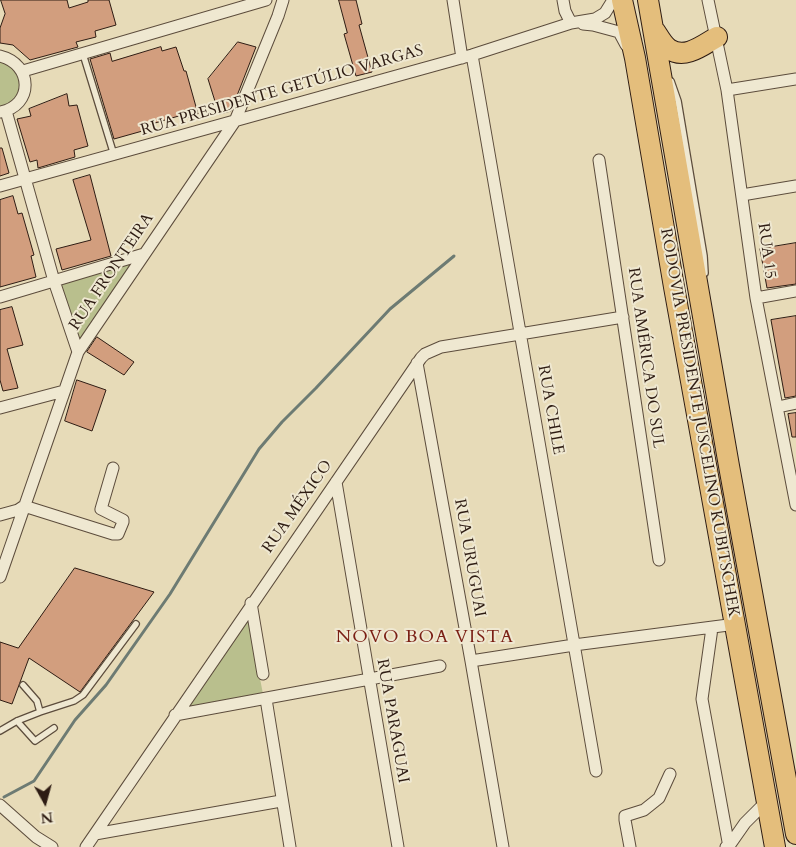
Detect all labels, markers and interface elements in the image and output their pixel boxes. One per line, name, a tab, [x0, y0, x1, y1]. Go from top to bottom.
street label: RUA PRESIDENTE GETÚLIO VARGAS	[139, 41, 425, 141]
street label: RUA FRONTEIRA	[66, 210, 158, 334]
street label: RUA 15	[753, 222, 779, 280]
street label: RODOVIA PRESIDENTE JUSCELINO KUBITSCHEK	[655, 227, 743, 619]
street label: RUA AMÉRICA DO SUL	[623, 266, 667, 450]
street label: RUA CHILE	[533, 364, 567, 456]
street label: RUA MÉXICO	[259, 457, 337, 557]
street label: RUA URUGUAI	[449, 497, 489, 619]
district label: NOVO BOA VISTA	[334, 627, 516, 649]
street label: RUA PARAGUAI	[372, 657, 412, 785]
north arrow	[20, 777, 70, 827]
text: N	[40, 807, 54, 828]

